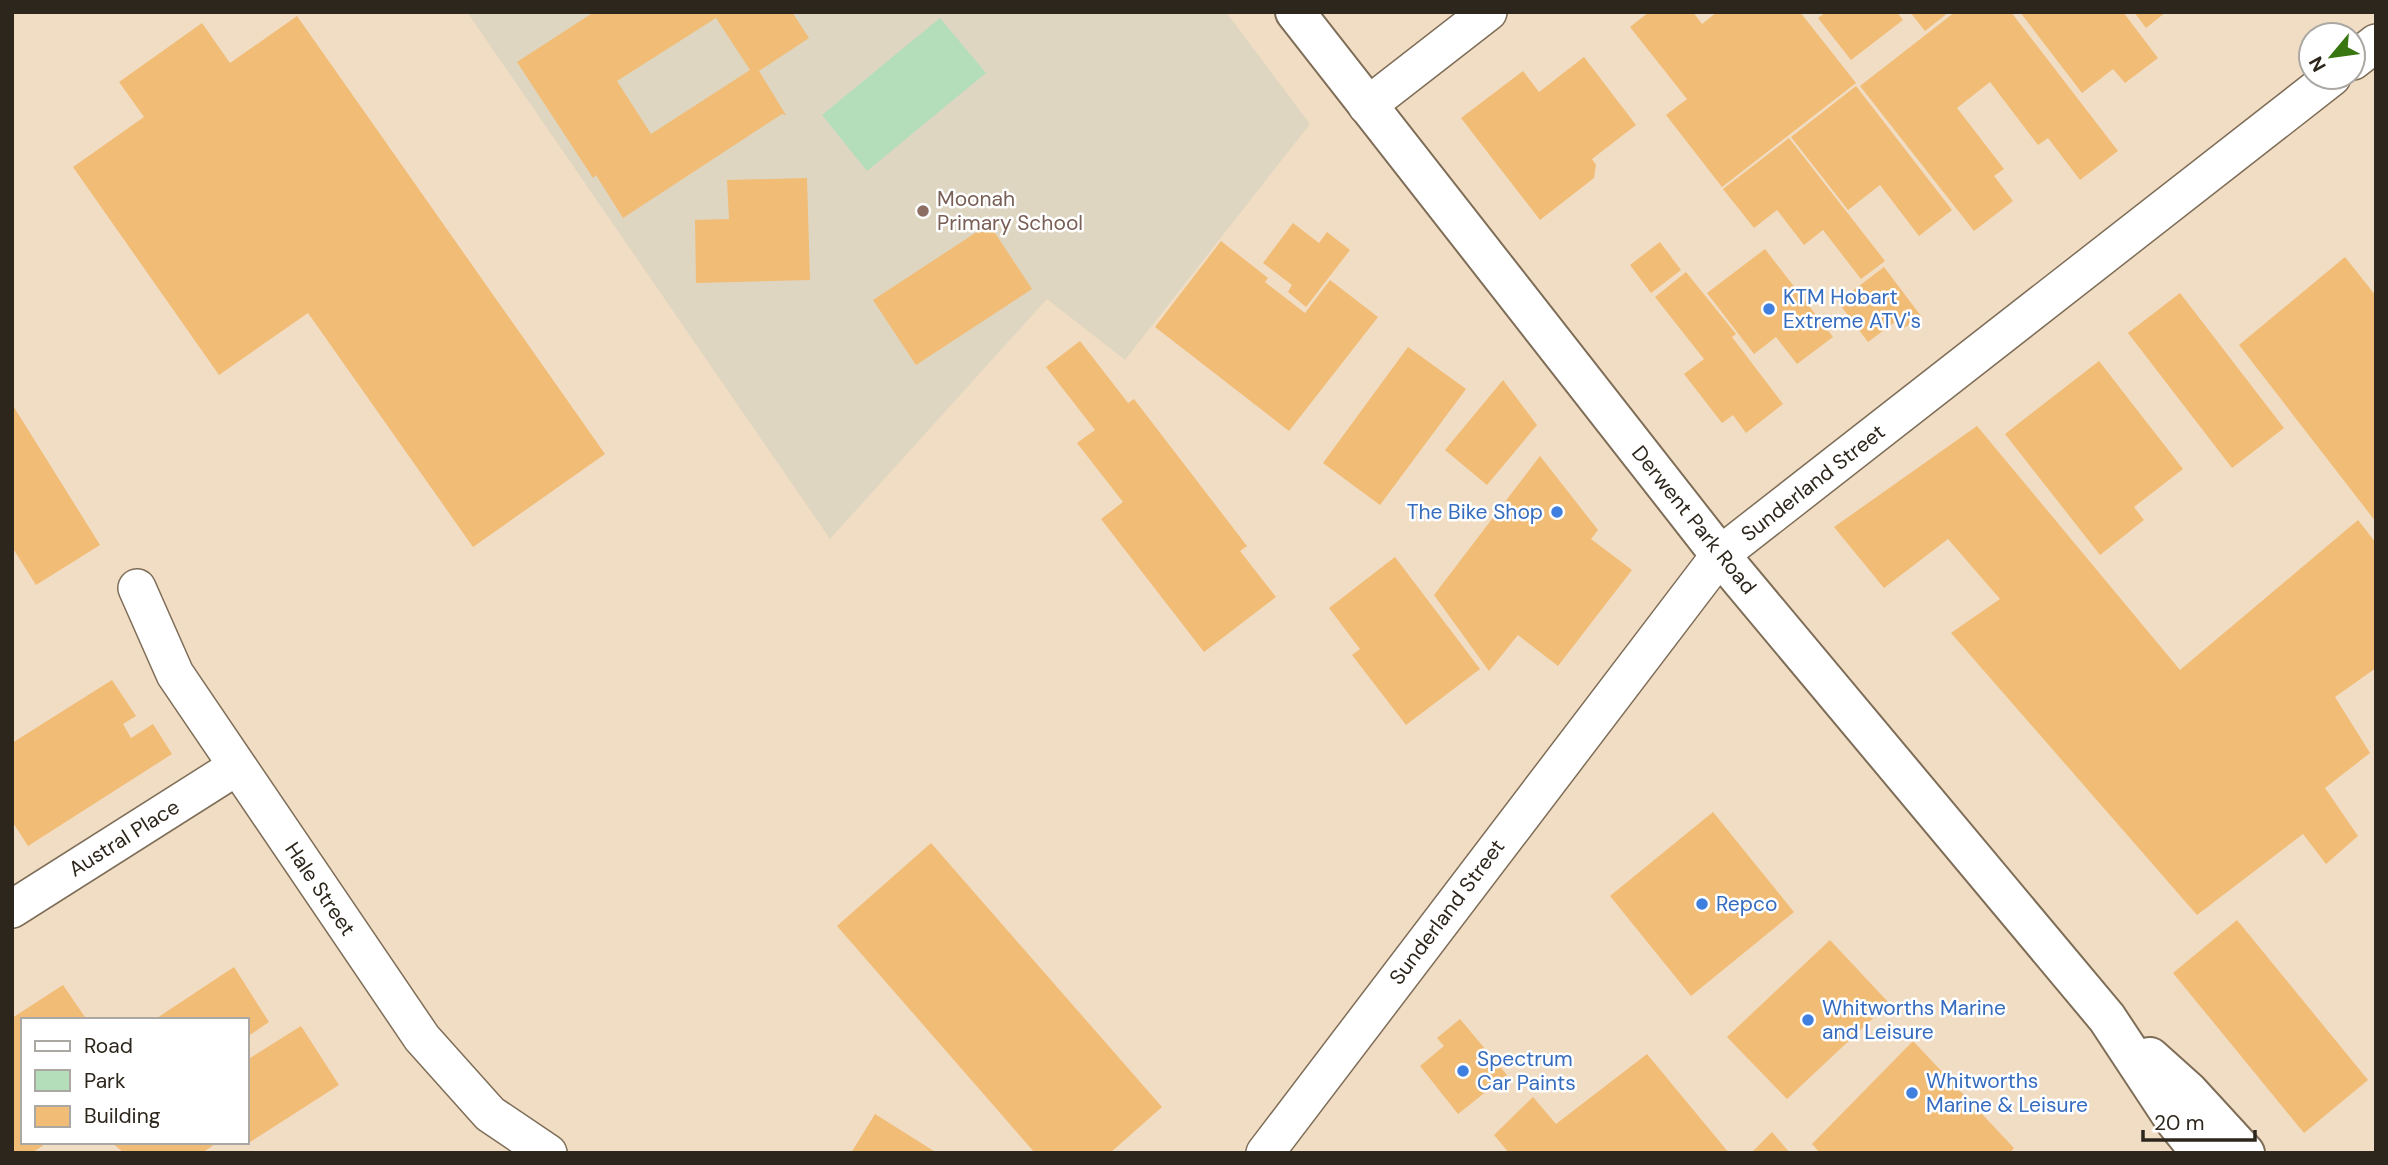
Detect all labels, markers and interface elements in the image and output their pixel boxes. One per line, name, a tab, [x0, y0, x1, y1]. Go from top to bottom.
north arrow	[2297, 21, 2367, 91]
text: N	[2303, 52, 2332, 76]
place label: Moonah Primary School	[937, 185, 1083, 237]
marker: Moonah Primary School	[915, 203, 931, 219]
place label: KTM Hobart Extreme ATV's	[1783, 283, 1921, 335]
marker: KTM Hobart Extreme ATV's	[1761, 301, 1777, 317]
street label: Sunderland Street	[1735, 418, 1891, 548]
street label: Derwent Park Road	[1625, 440, 1763, 600]
place label: The Bike Shop	[1407, 498, 1543, 526]
marker: The Bike Shop	[1549, 504, 1565, 520]
street label: Austral Place	[63, 793, 185, 883]
street label: Sunderland Street	[1383, 833, 1511, 991]
street label: Hale Street	[278, 837, 362, 941]
place label: Repco	[1716, 890, 1777, 918]
marker: Repco	[1694, 896, 1710, 912]
place label: Whitworths Marine and Leisure	[1822, 994, 2006, 1046]
marker: Whitworths Marine and Leisure	[1800, 1012, 1816, 1028]
legend	[21, 1018, 248, 1144]
text: Road	[84, 1032, 133, 1060]
place label: Spectrum Car Paints	[1477, 1045, 1576, 1097]
marker: Spectrum Car Paints	[1455, 1063, 1471, 1079]
text: Park	[84, 1067, 126, 1095]
place label: Whitworths Marine & Leisure	[1926, 1067, 2088, 1119]
marker: Whitworths Marine & Leisure	[1904, 1085, 1920, 1101]
scale bar	[2143, 1098, 2255, 1142]
text: Building	[84, 1102, 161, 1130]
text: 20 m	[2154, 1109, 2205, 1137]

